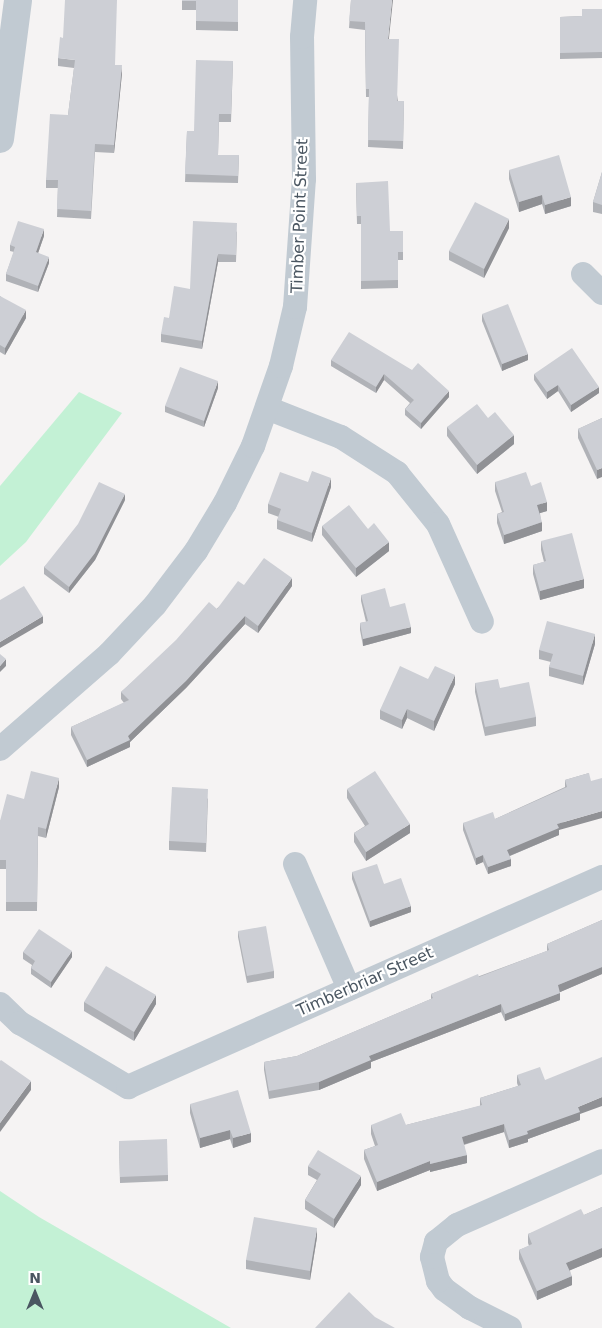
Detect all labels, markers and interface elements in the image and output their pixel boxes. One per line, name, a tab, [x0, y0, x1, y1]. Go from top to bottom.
street label: Timber Point Street	[288, 139, 312, 293]
street label: Timberbriar Street	[294, 943, 436, 1021]
north arrow	[10, 1268, 60, 1318]
text: N	[29, 1270, 41, 1286]

